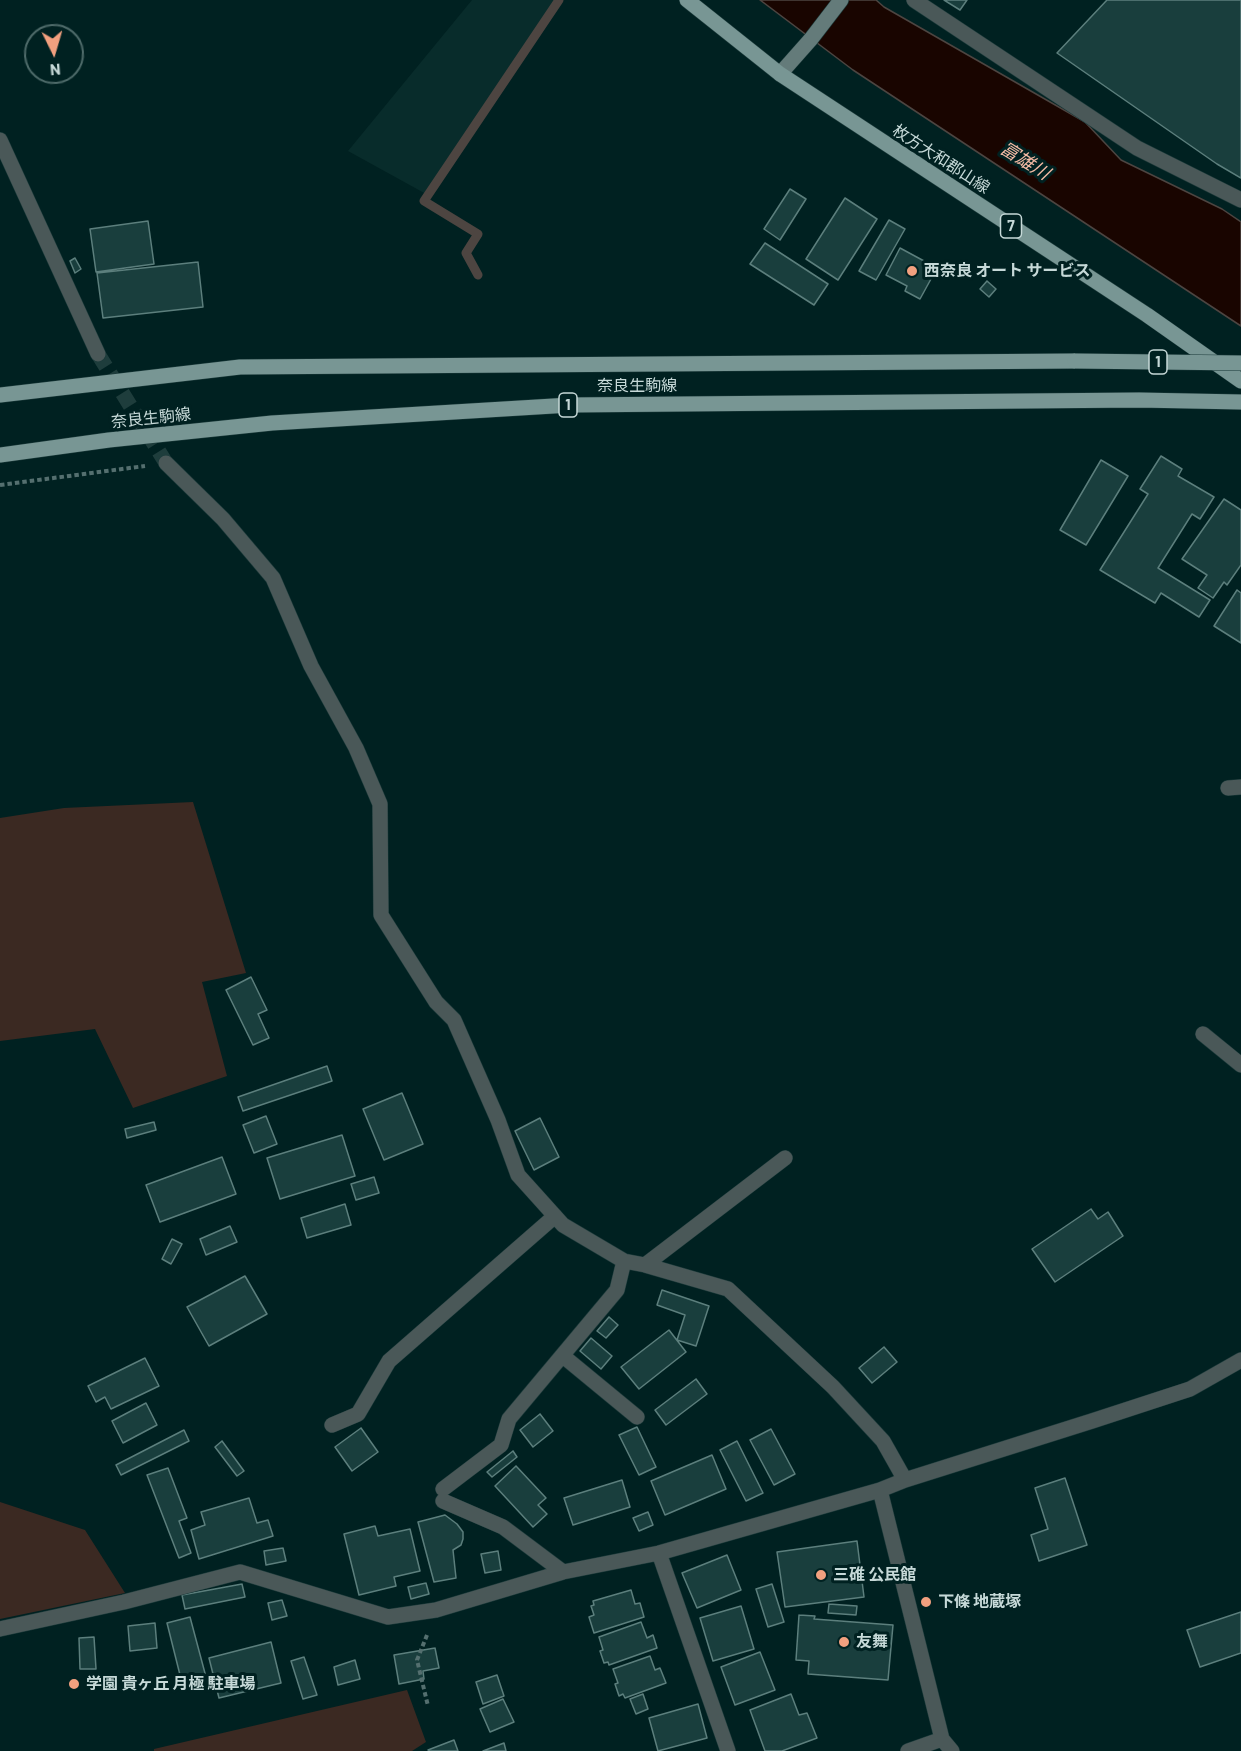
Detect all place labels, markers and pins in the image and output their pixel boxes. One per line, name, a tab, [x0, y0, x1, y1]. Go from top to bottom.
place label: 西奈良 オート サービス	[924, 261, 1090, 281]
marker: 西奈良 オート サービス	[905, 264, 919, 278]
place label: 三碓 公民館	[833, 1565, 916, 1585]
marker: 三碓 公民館	[814, 1568, 828, 1582]
place label: 下條 地蔵塚	[938, 1592, 1021, 1612]
marker: 下條 地蔵塚	[919, 1595, 933, 1609]
place label: 友舞	[856, 1632, 888, 1652]
marker: 友舞	[837, 1635, 851, 1649]
place label: 学園 貴ヶ丘 月極 駐車場	[86, 1674, 256, 1694]
marker: 学園 貴ヶ丘 月極 駐車場	[67, 1677, 81, 1691]

